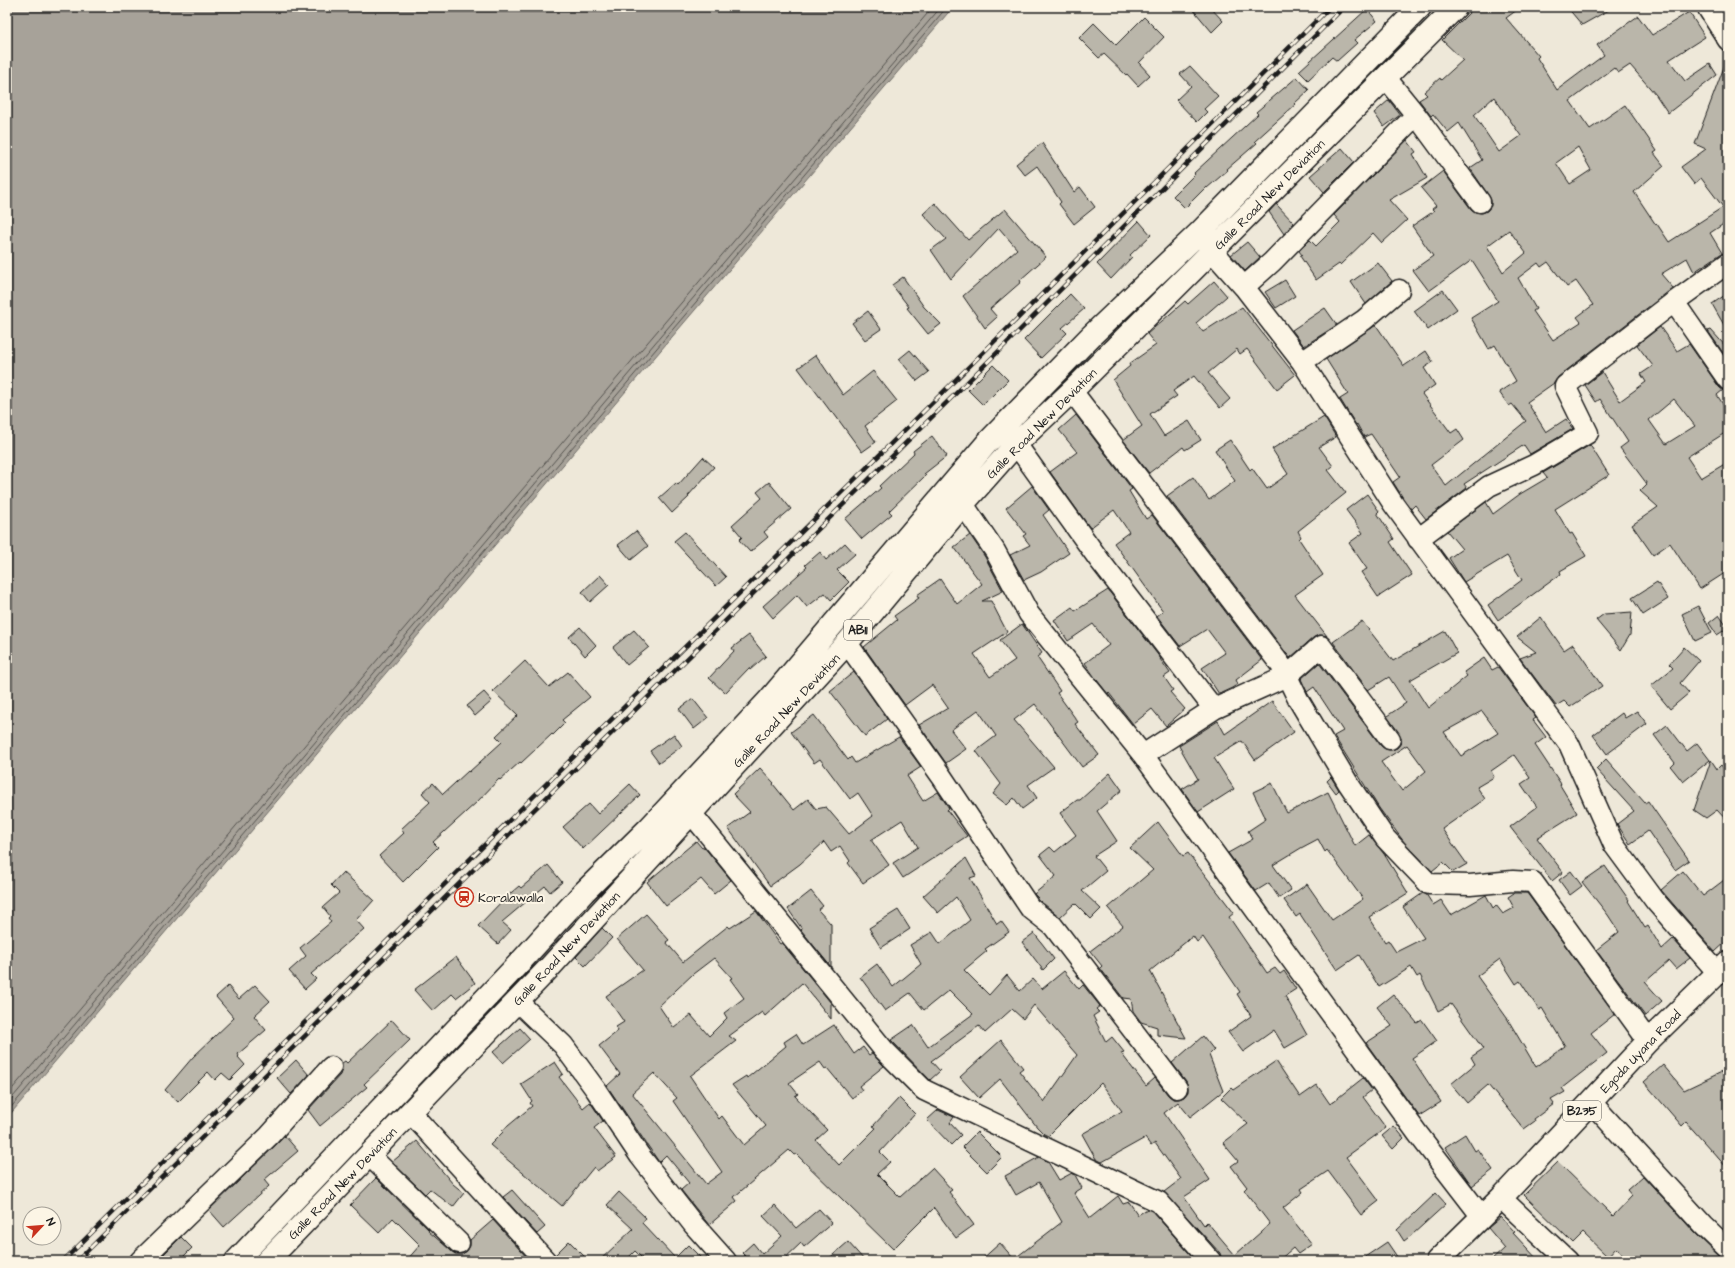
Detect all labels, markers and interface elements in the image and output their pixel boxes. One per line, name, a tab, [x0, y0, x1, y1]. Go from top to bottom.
street label: Galle Road New Deviation	[1210, 135, 1329, 254]
street label: Galle Road New Deviation	[982, 364, 1101, 483]
road number: AB11	[844, 620, 872, 640]
street label: Galle Road New Deviation	[729, 649, 845, 772]
station icon: Koralawalla	[453, 886, 475, 908]
street label: Galle Road New Deviation	[509, 887, 625, 1010]
place label: Koralawalla	[478, 889, 544, 907]
street label: Egoda Uyana Road	[1596, 1006, 1686, 1098]
road number: B235	[1563, 1101, 1601, 1121]
street label: Galle Road New Deviation	[284, 1123, 402, 1244]
north arrow	[22, 1206, 62, 1246]
text: N	[42, 1215, 59, 1228]

